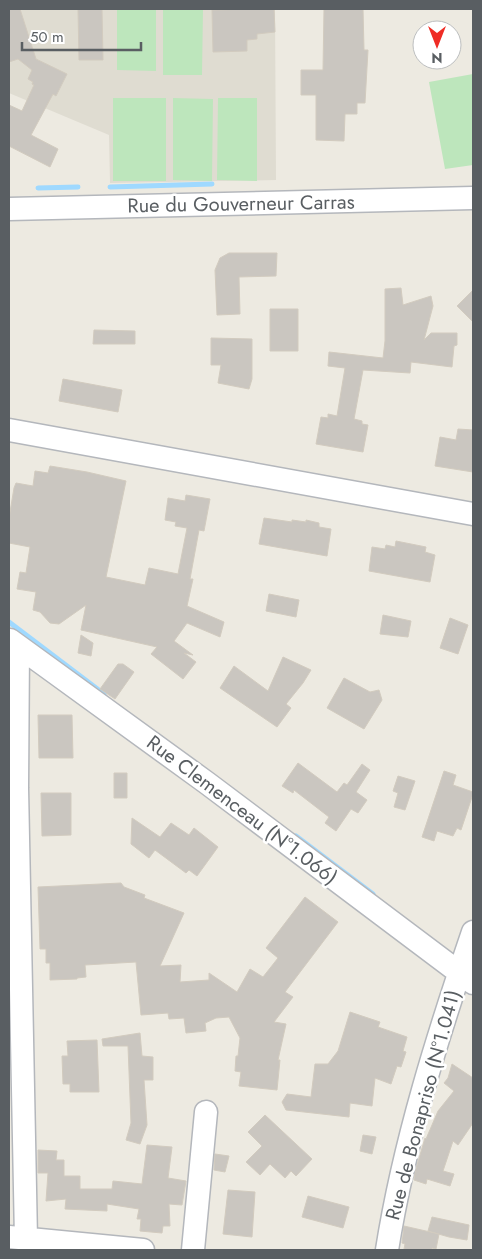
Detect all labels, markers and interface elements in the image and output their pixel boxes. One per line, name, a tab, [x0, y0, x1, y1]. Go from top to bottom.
scale bar	[22, 20, 141, 52]
north arrow	[412, 20, 462, 70]
text: 50 m	[30, 26, 64, 48]
text: N	[431, 48, 443, 68]
street label: Rue du Gouverneur Carras	[127, 188, 355, 220]
street label: Rue Clemenceau (N°1.066)	[140, 728, 344, 892]
street label: Rue de Bonapriso (N°1.041)	[378, 987, 468, 1223]

